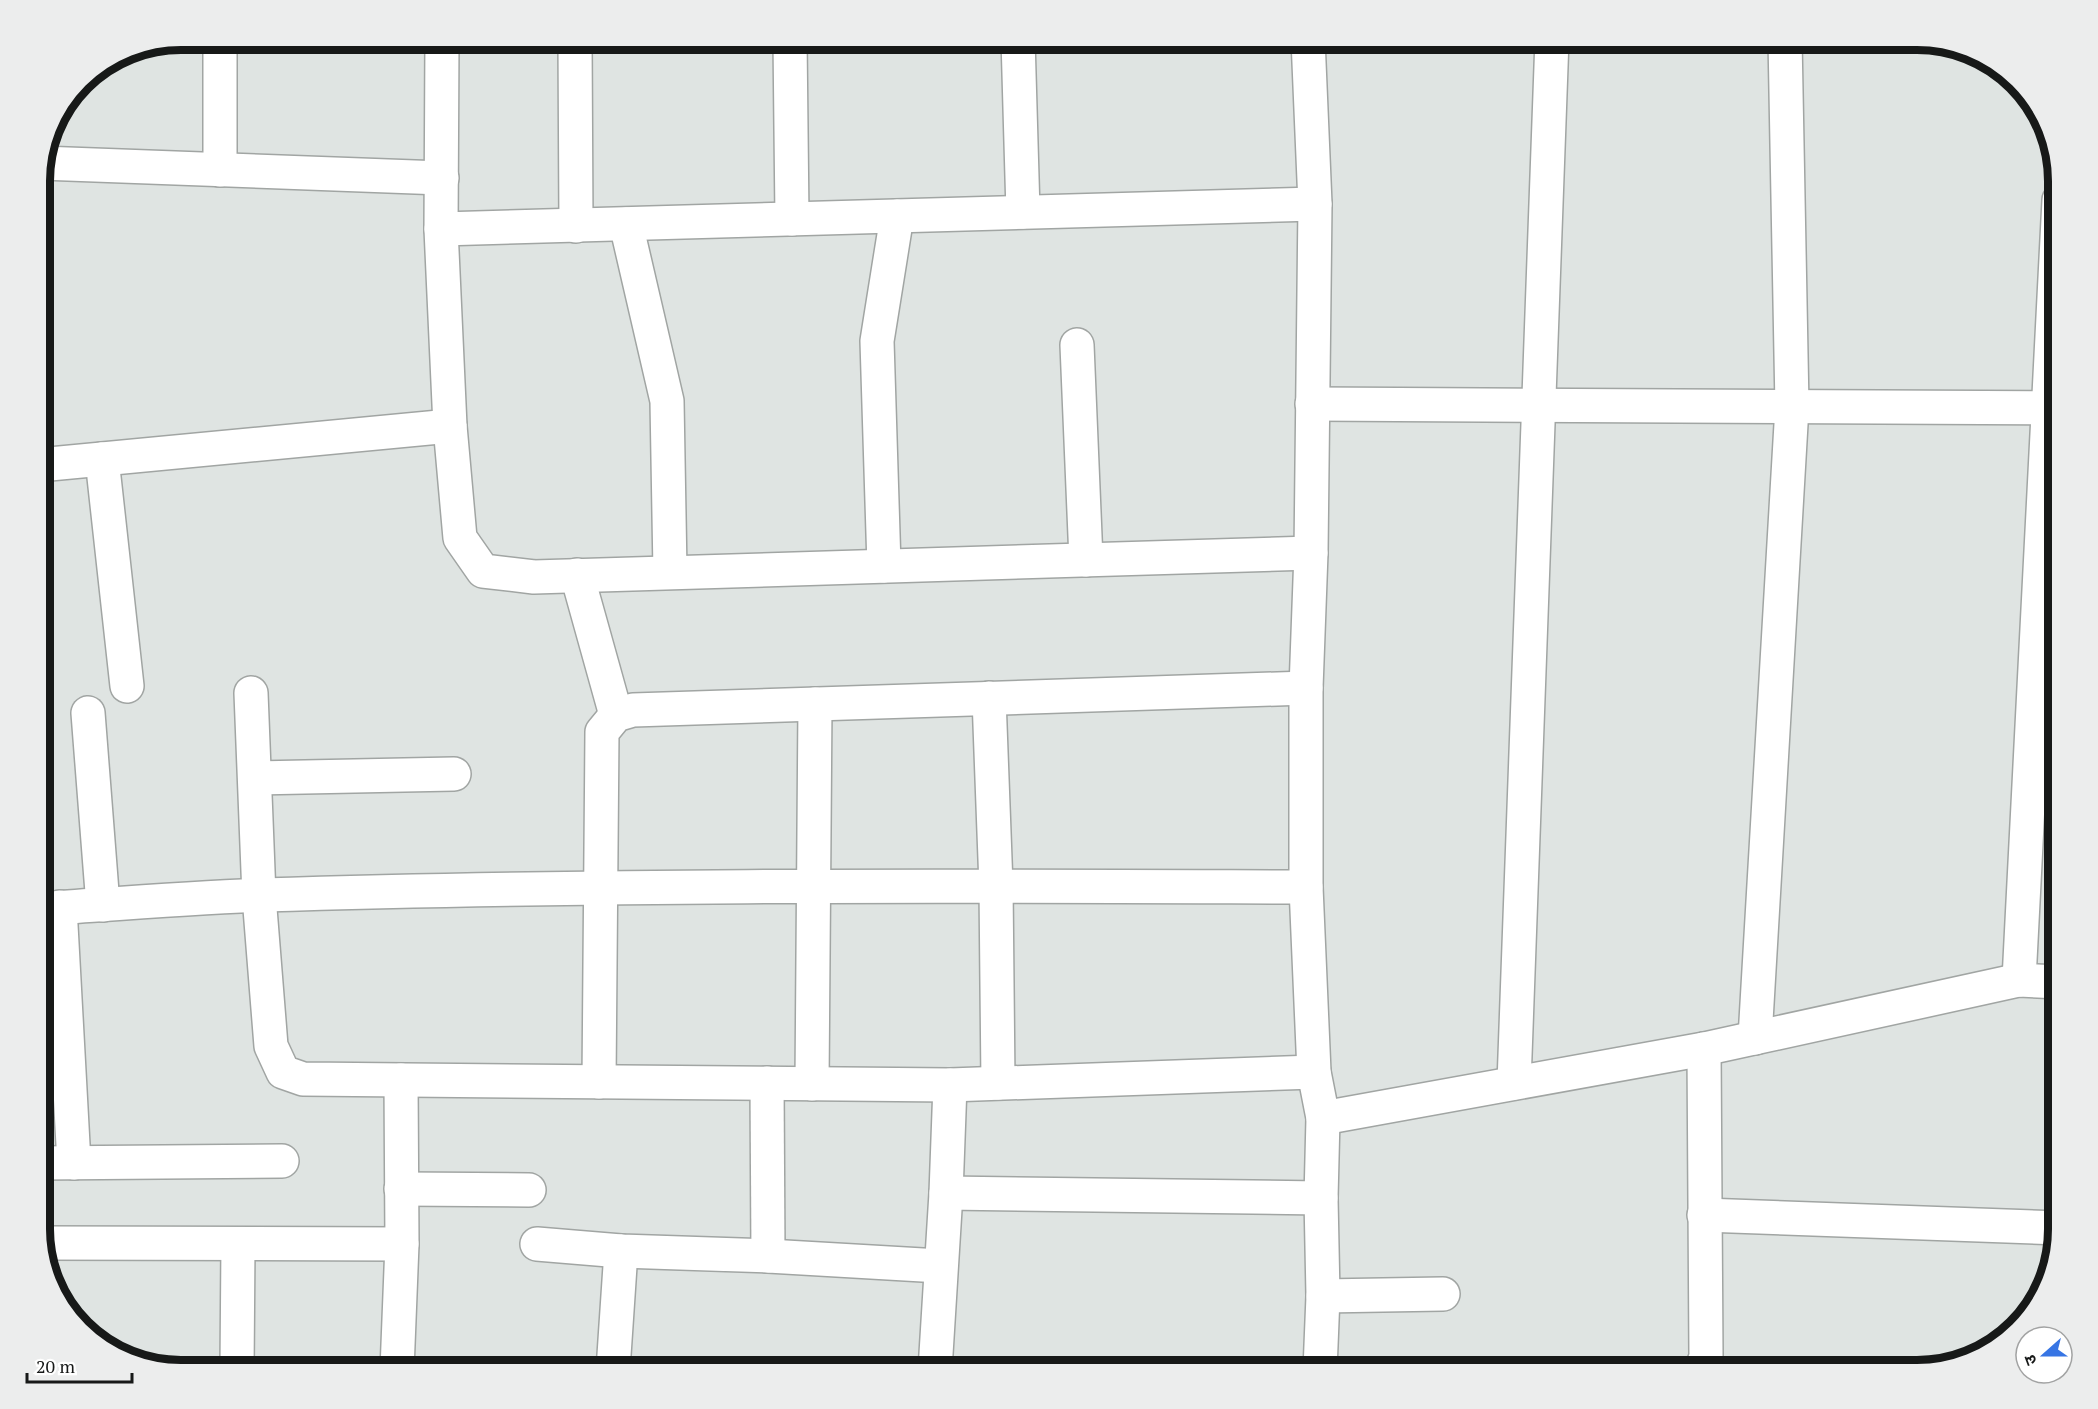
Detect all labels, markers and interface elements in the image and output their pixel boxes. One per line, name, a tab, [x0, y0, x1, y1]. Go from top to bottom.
north arrow	[2014, 1325, 2074, 1385]
scale bar	[27, 1346, 132, 1384]
text: उ	[2018, 1351, 2042, 1369]
text: 20 m	[36, 1354, 76, 1378]

